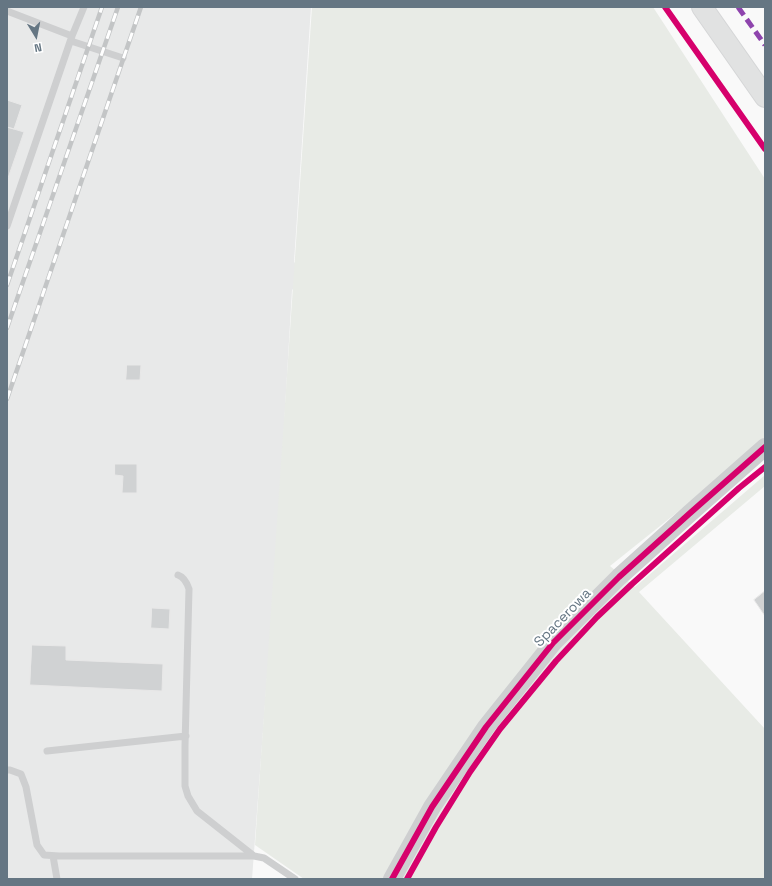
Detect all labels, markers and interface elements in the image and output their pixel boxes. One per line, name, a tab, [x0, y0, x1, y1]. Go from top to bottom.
north arrow	[16, 16, 56, 56]
text: N	[33, 40, 43, 55]
street label: Spacerowa	[531, 585, 595, 651]

